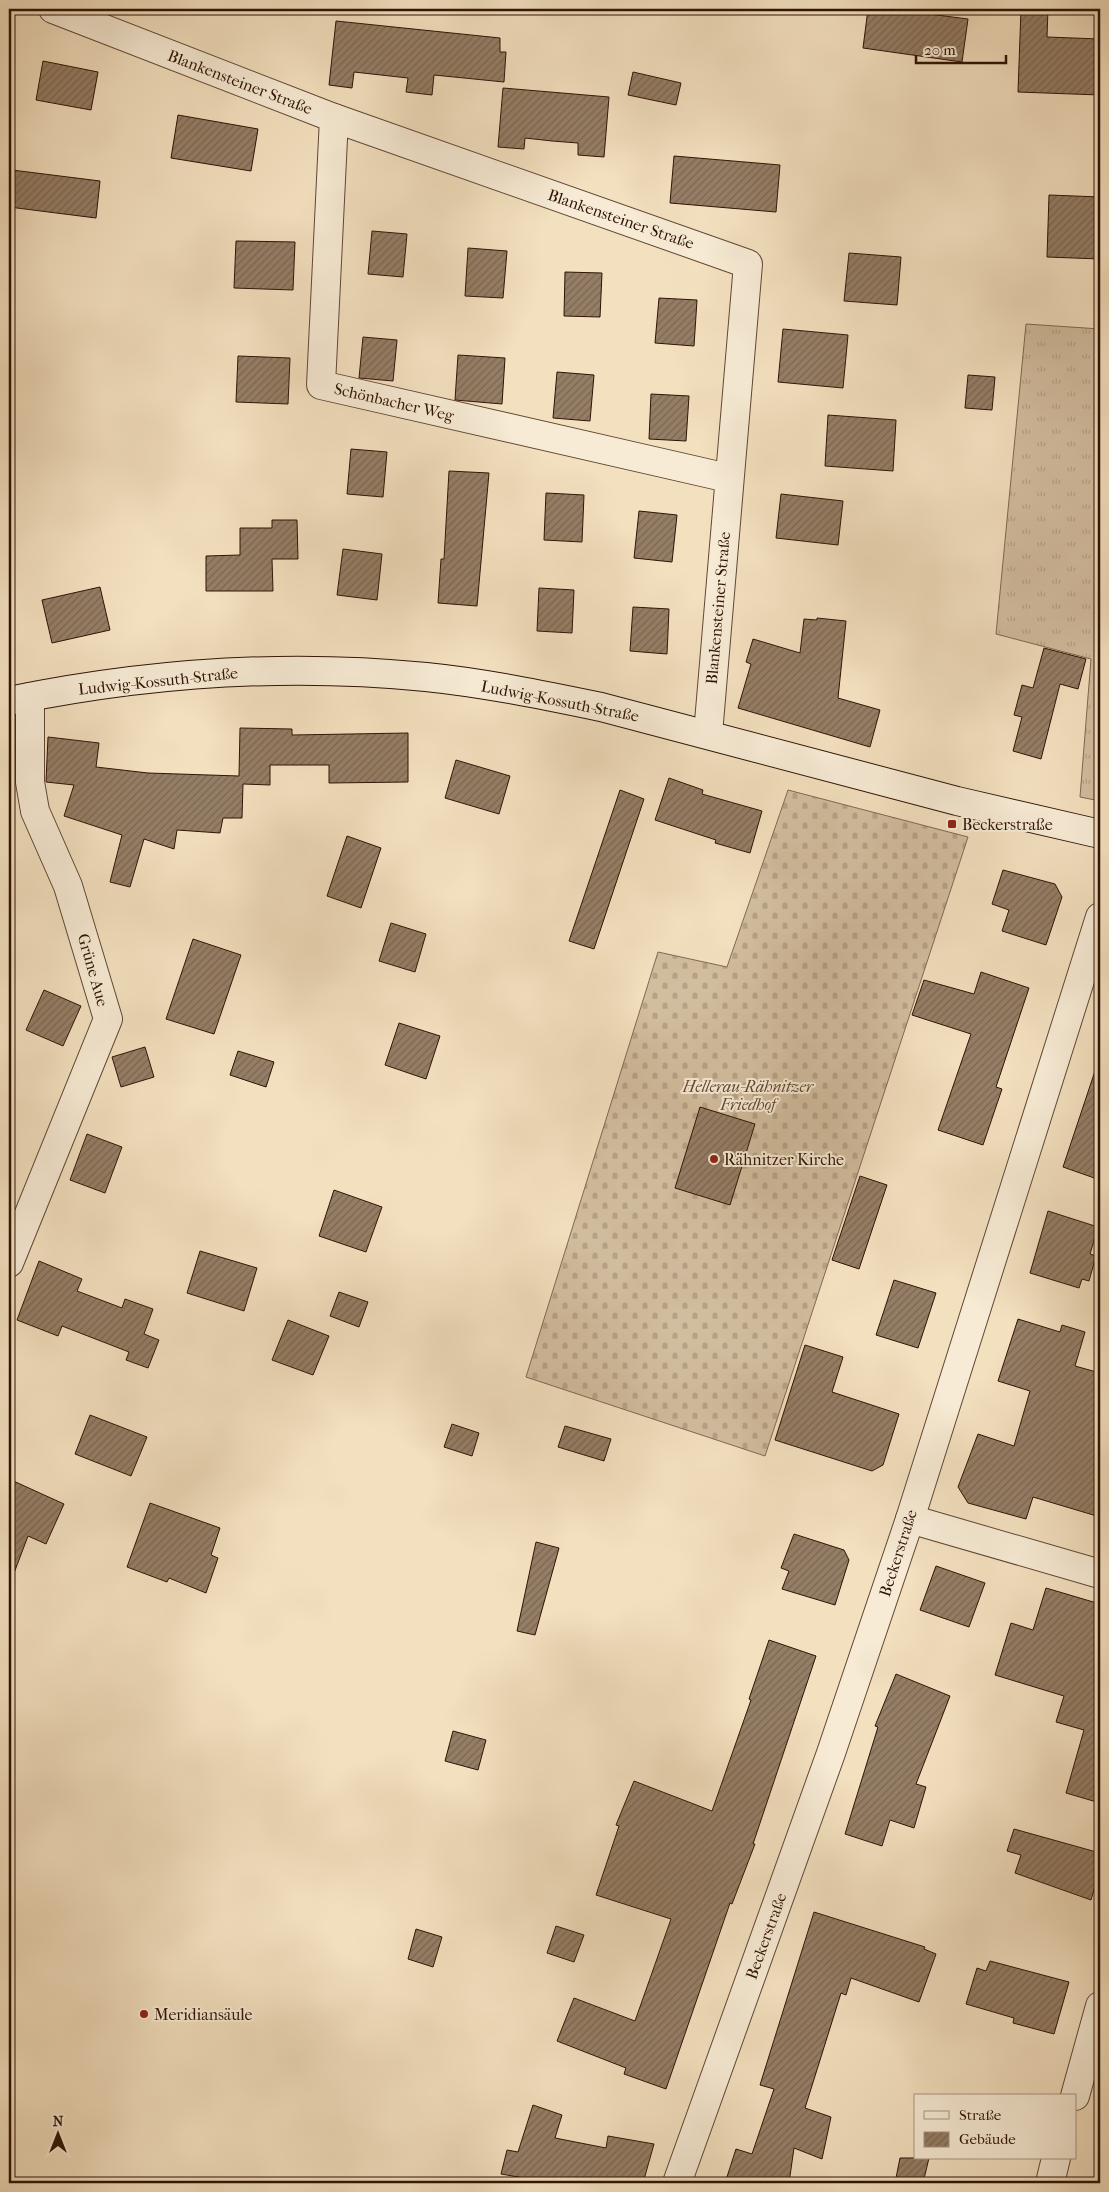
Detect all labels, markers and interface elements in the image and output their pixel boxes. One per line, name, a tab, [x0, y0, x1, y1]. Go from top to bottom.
scale bar	[916, 32, 1006, 64]
text: 20 m	[924, 41, 956, 59]
street label: Blankensteiner Straße	[165, 46, 315, 118]
street label: Blankensteiner Straße	[545, 185, 697, 253]
street label: Schönbacher Weg	[332, 379, 456, 425]
street label: Blankensteiner Straße	[702, 531, 734, 685]
street label: Ludwig-Kossuth-Straße	[77, 663, 239, 699]
street label: Ludwig-Kossuth-Straße	[479, 676, 641, 726]
place label: Beckerstraße	[962, 815, 1053, 834]
marker: Beckerstraße	[946, 818, 958, 830]
street label: Grüne Aue	[74, 931, 112, 1009]
park label: Hellerau-Rähnitzer Friedhof	[682, 1077, 815, 1114]
place label: Rähnitzer Kirche	[724, 1150, 844, 1169]
marker: Rähnitzer Kirche	[708, 1153, 720, 1165]
street label: Beckerstraße	[875, 1507, 921, 1599]
street label: Beckerstraße	[742, 1890, 790, 1982]
place label: Meridiansäule	[154, 2005, 253, 2024]
marker: Meridiansäule	[138, 2008, 150, 2020]
legend	[914, 2094, 1076, 2160]
text: Straße	[959, 2106, 1002, 2124]
north arrow	[32, 2110, 82, 2160]
text: N	[53, 2113, 64, 2130]
text: Gebäude	[959, 2130, 1016, 2148]

